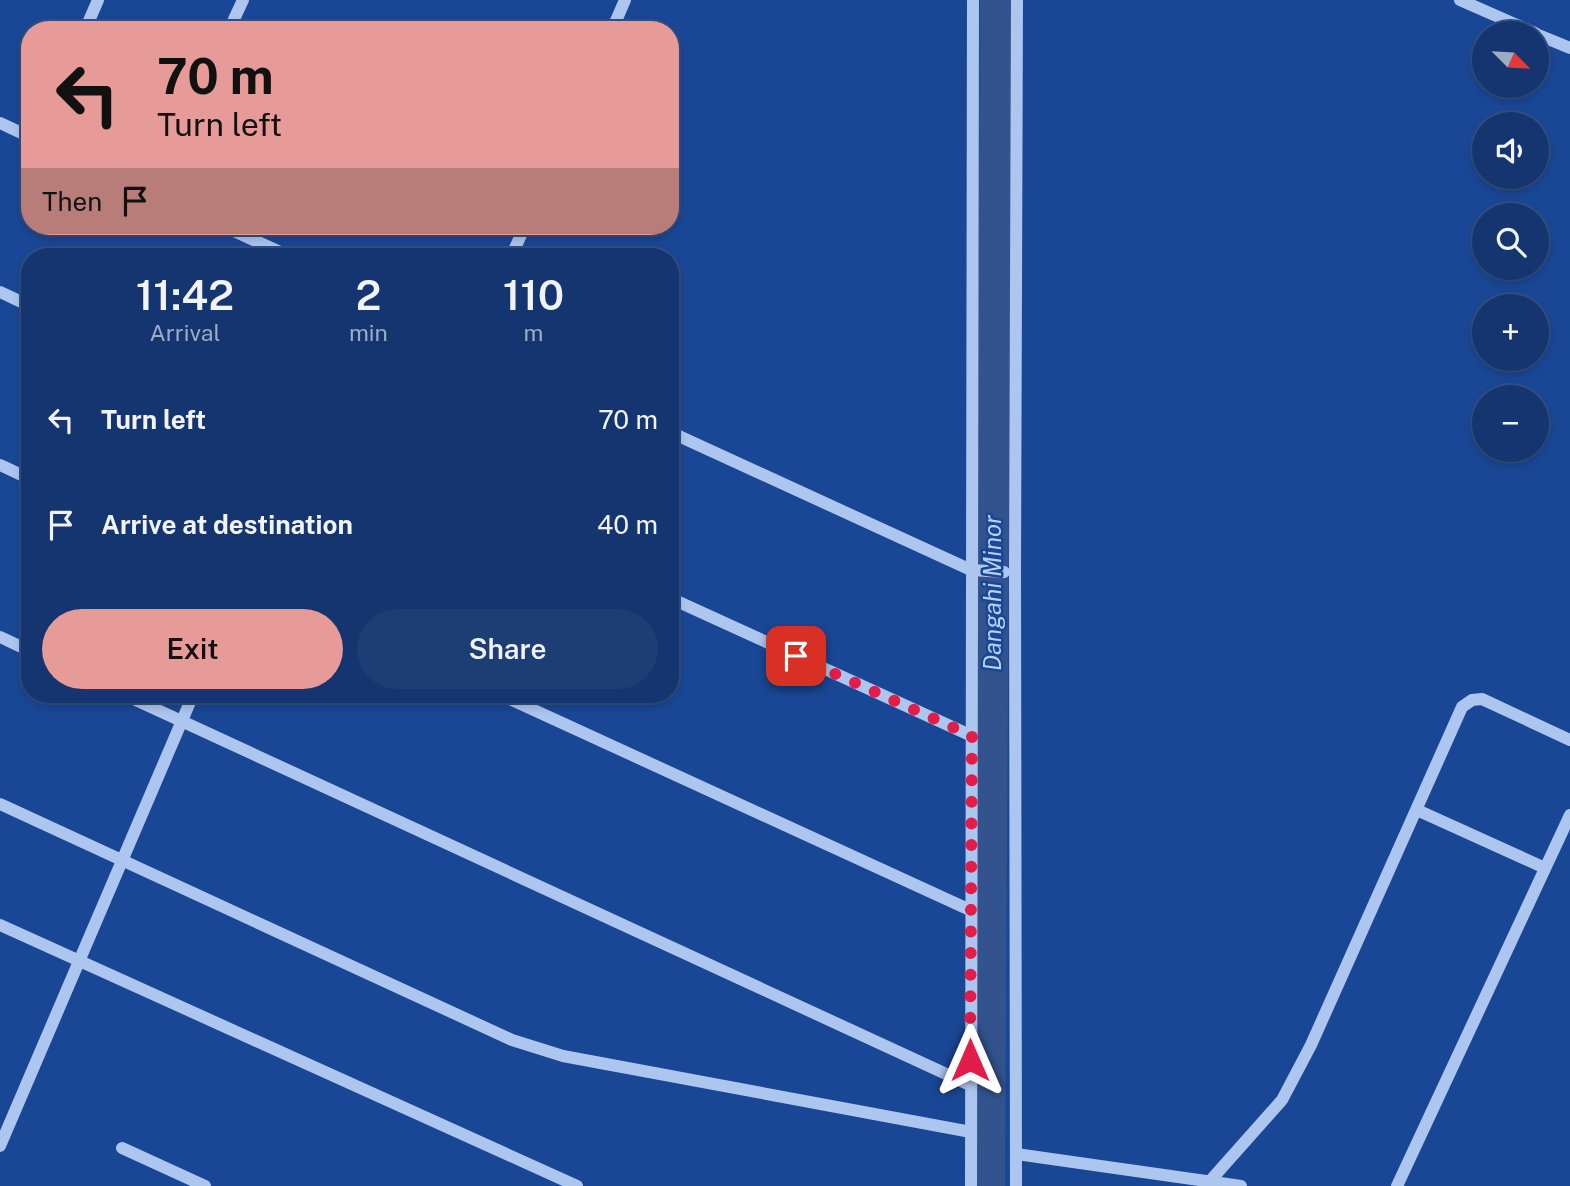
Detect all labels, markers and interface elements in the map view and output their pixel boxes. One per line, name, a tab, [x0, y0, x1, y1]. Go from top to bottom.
north arrow	[1472, 21, 1549, 98]
map controls	[1472, 21, 1549, 462]
text: 70 m	[157, 47, 274, 105]
icon: left	[42, 49, 133, 140]
text: Turn left	[157, 106, 282, 143]
button: sound	[1472, 112, 1549, 189]
icon: arrive	[116, 182, 154, 220]
text: Then	[42, 186, 102, 217]
button: search	[1472, 203, 1549, 280]
text: 11:42	[136, 270, 234, 319]
text: 2	[355, 270, 381, 319]
text: 110	[503, 270, 564, 319]
button: +	[1472, 294, 1549, 371]
text: Arrival	[149, 319, 220, 346]
text: min	[349, 319, 388, 346]
text: m	[523, 319, 543, 346]
button: −	[1472, 385, 1549, 462]
icon: left	[42, 401, 80, 439]
text: Turn left	[101, 404, 206, 435]
text: 70 m	[598, 404, 658, 435]
icon: arrive	[42, 506, 80, 544]
text: Arrive at destination	[101, 509, 353, 540]
text: 40 m	[597, 509, 658, 540]
water label: Dangahi Minor	[978, 514, 1006, 671]
button: Exit	[42, 609, 343, 689]
button: Share	[357, 609, 658, 689]
pin	[766, 626, 826, 686]
icon: arrive	[777, 637, 815, 675]
position arrow	[933, 1023, 1007, 1097]

